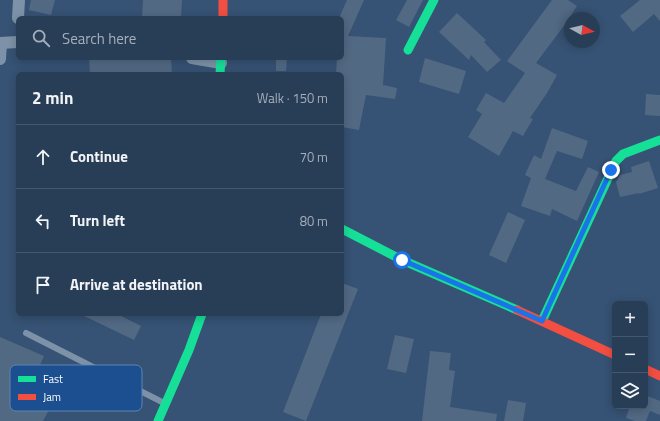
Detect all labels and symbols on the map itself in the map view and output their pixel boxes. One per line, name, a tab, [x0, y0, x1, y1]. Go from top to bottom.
north arrow	[564, 12, 600, 48]
route end	[602, 161, 620, 179]
route start	[393, 251, 411, 269]
legend	[10, 365, 142, 411]
text: Fast	[43, 371, 63, 387]
text: Jam	[43, 389, 61, 405]

